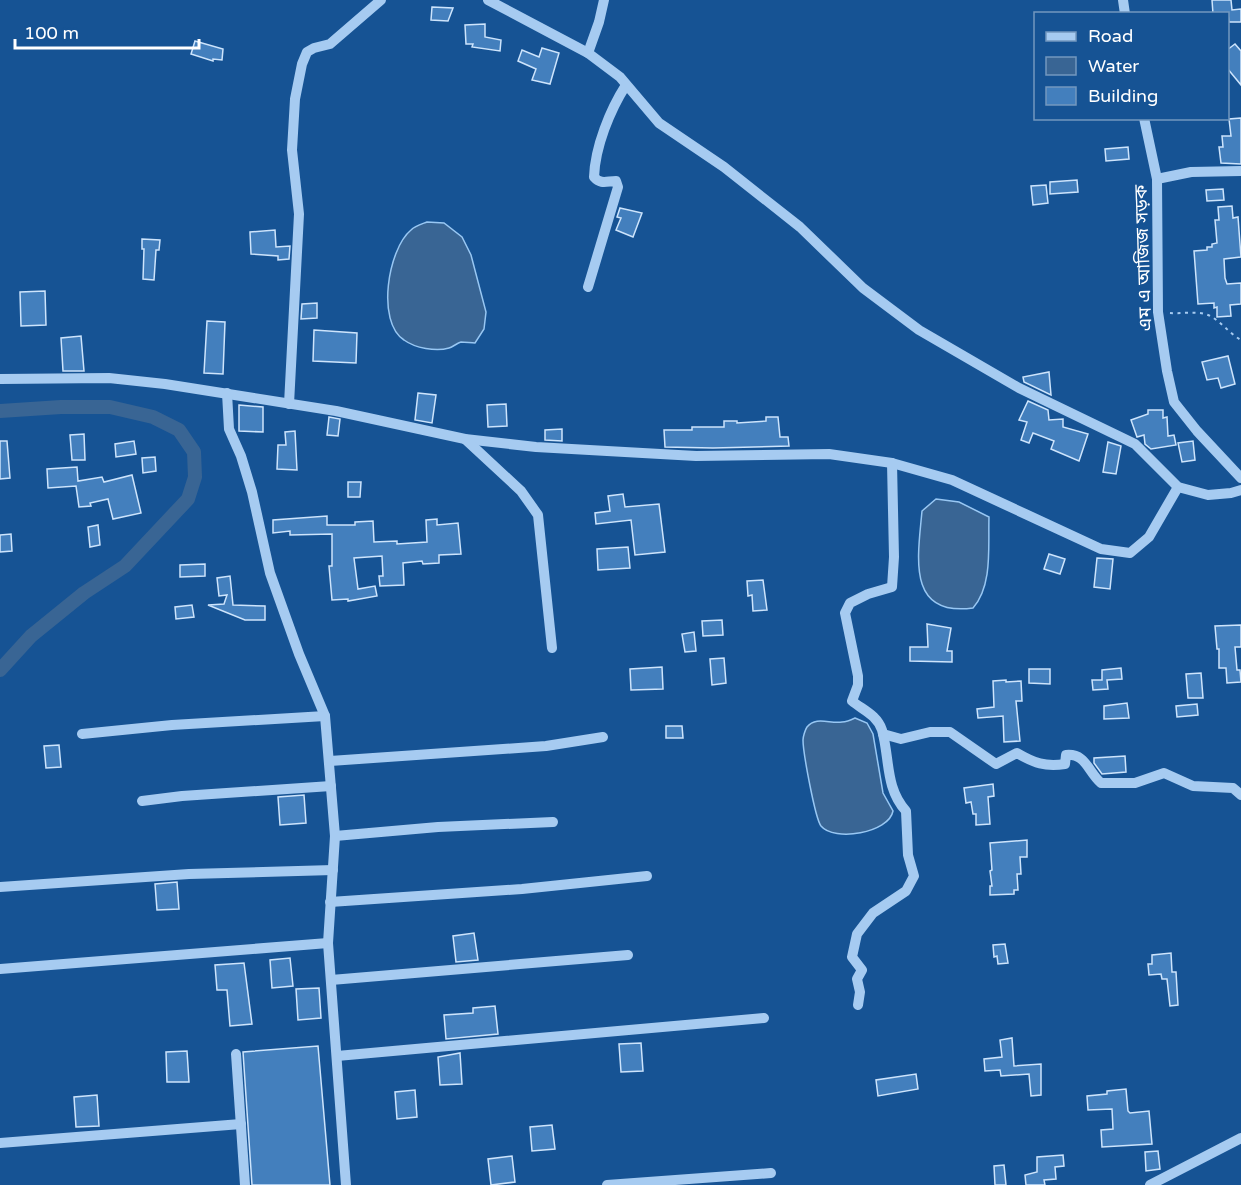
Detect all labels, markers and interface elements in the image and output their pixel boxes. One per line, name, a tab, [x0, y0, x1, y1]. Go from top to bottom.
scale bar	[15, 12, 200, 50]
legend	[1034, 12, 1229, 120]
text: 100 m	[24, 22, 79, 44]
text: Road	[1088, 25, 1133, 47]
text: Water	[1088, 55, 1139, 77]
text: Building	[1088, 85, 1158, 107]
street label: এম এ আজিজ সড়ক	[1129, 184, 1157, 332]

